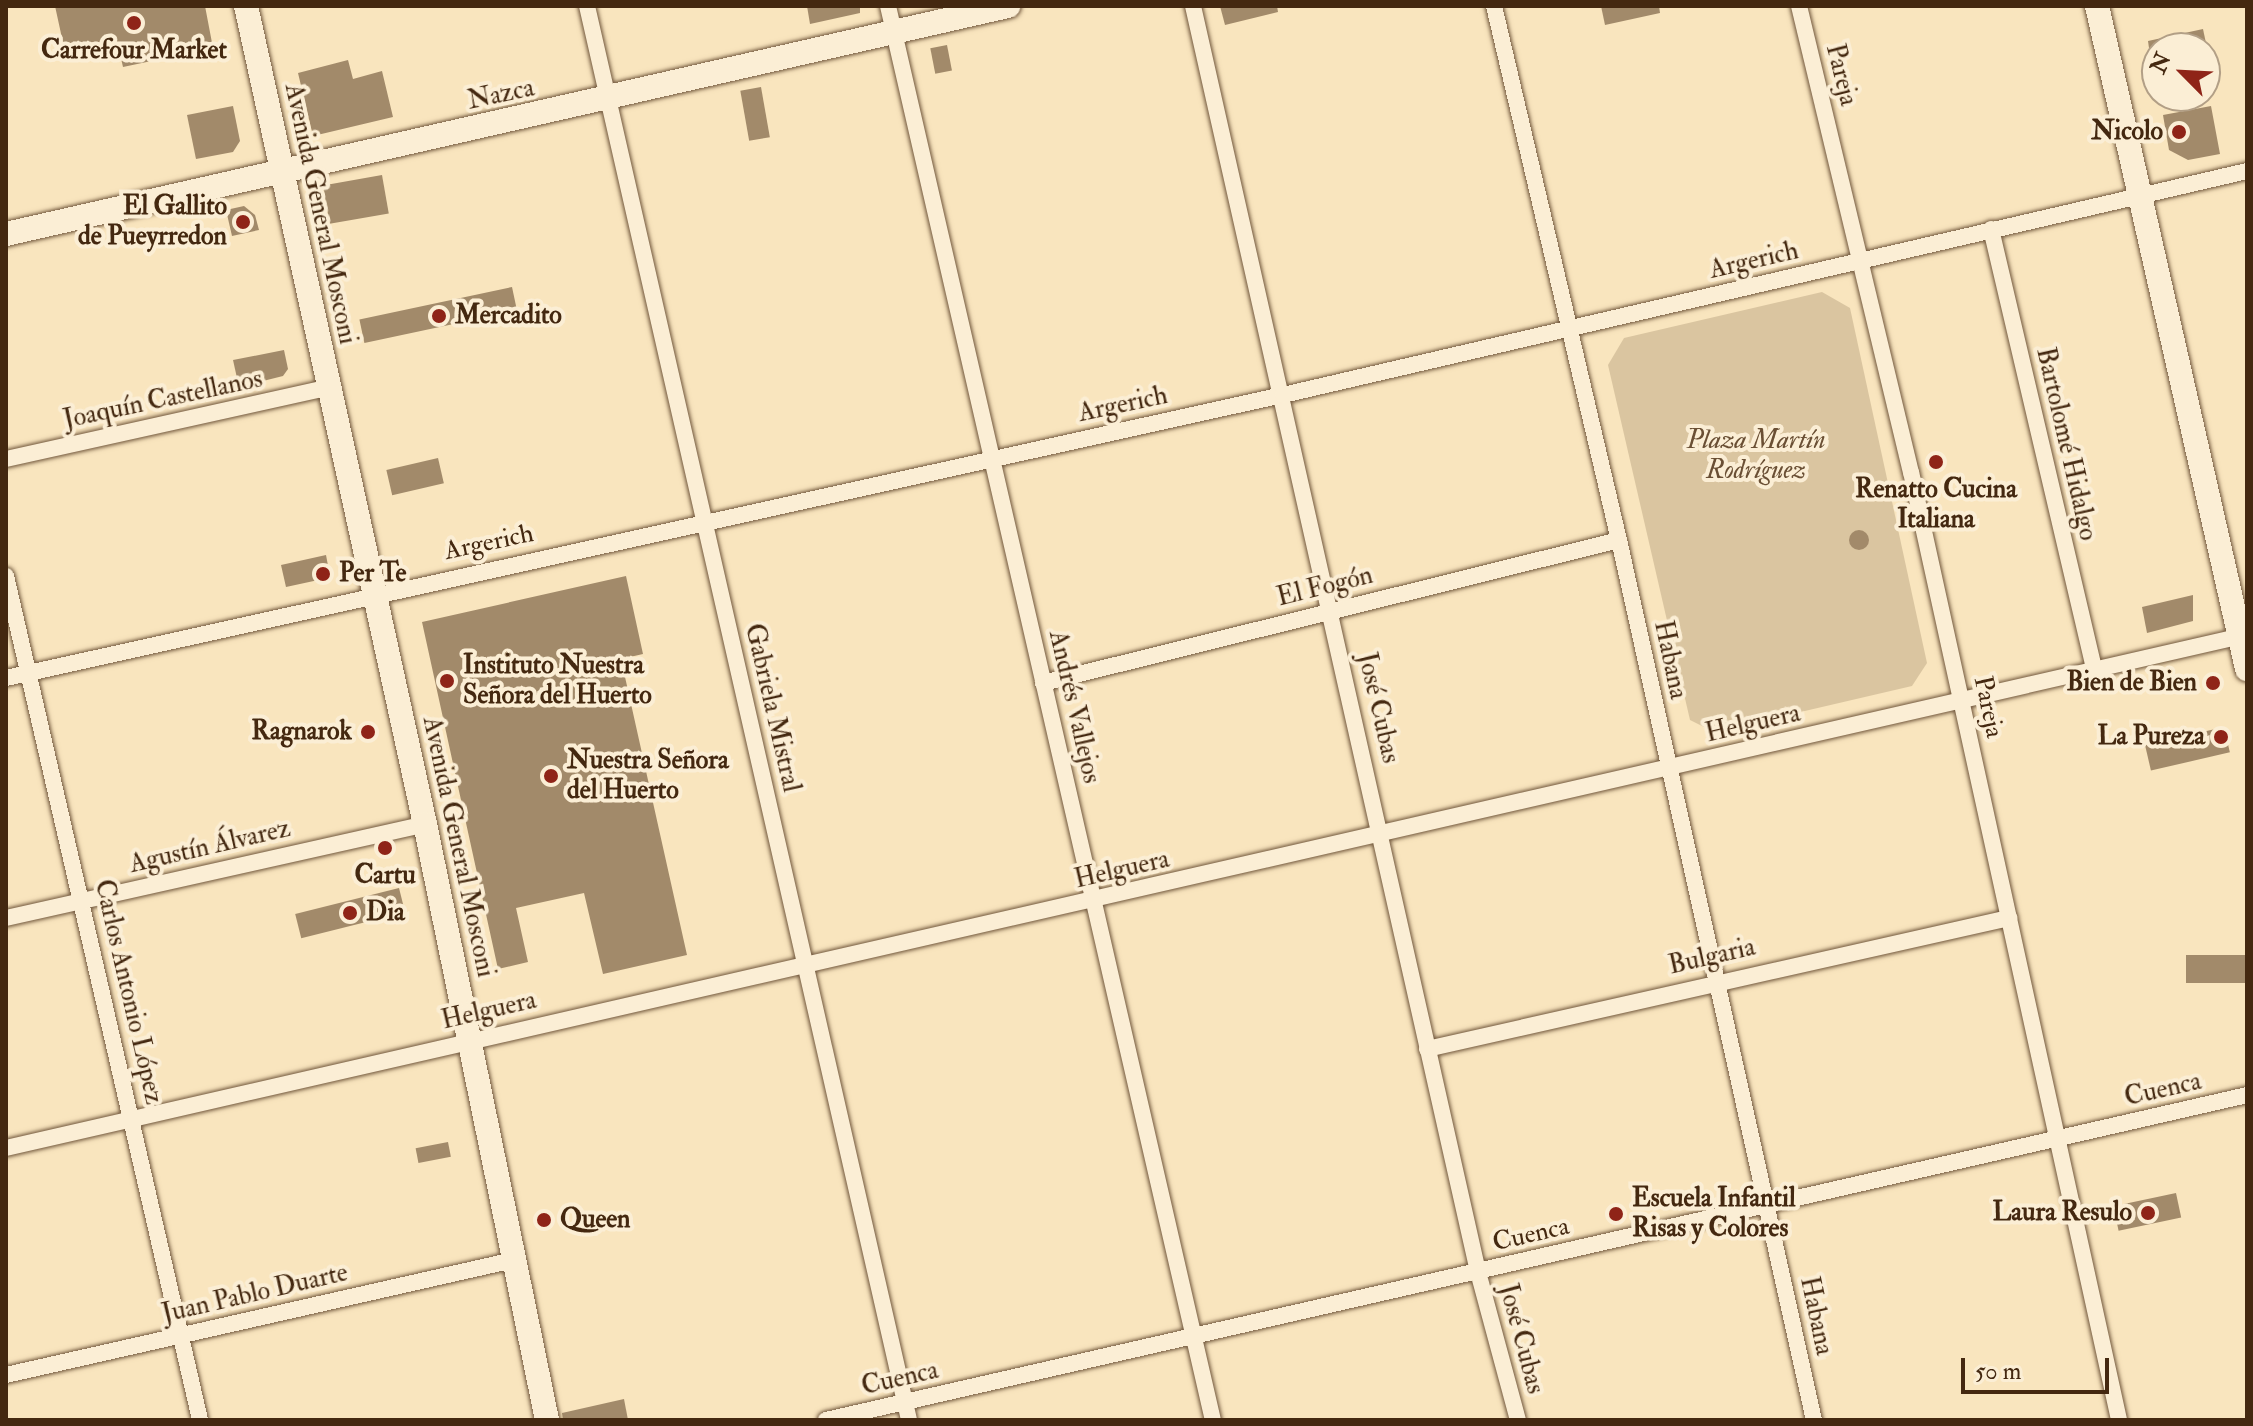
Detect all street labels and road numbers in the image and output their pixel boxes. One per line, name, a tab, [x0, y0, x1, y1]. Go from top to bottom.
street label: Pareja	[1818, 41, 1864, 109]
street label: Nazca	[465, 73, 537, 117]
street label: Avenida General Mosconi	[277, 81, 363, 347]
street label: Argerich	[1706, 236, 1802, 286]
street label: Bartolomé Hidalgo	[2029, 344, 2103, 544]
street label: Joaquín Castellanos	[61, 364, 265, 436]
street label: Argerich	[1076, 380, 1170, 430]
street label: Argerich	[442, 518, 536, 568]
street label: El Fogón	[1274, 560, 1376, 614]
street label: Habana	[1646, 618, 1694, 702]
street label: Gabriela Mistral	[737, 621, 807, 795]
street label: Andrés Vallejos	[1041, 628, 1107, 786]
street label: José Cubas	[1350, 650, 1406, 766]
street label: Pareja	[1966, 673, 2010, 741]
street label: Helguera	[1703, 698, 1803, 750]
street label: Avenida General Mosconi	[415, 714, 501, 980]
street label: Agustín Álvarez	[127, 813, 293, 881]
street label: Helguera	[1072, 844, 1172, 896]
street label: Carlos Antonio López	[87, 877, 169, 1107]
street label: Bulgaria	[1666, 932, 1758, 982]
street label: Helguera	[439, 985, 539, 1037]
street label: Cuenca	[2122, 1066, 2204, 1114]
street label: Cuenca	[1490, 1211, 1572, 1259]
street label: Juan Pablo Duarte	[159, 1257, 351, 1331]
street label: Habana	[1792, 1274, 1840, 1358]
street label: José Cubas	[1491, 1281, 1551, 1397]
street label: Cuenca	[859, 1355, 941, 1403]

